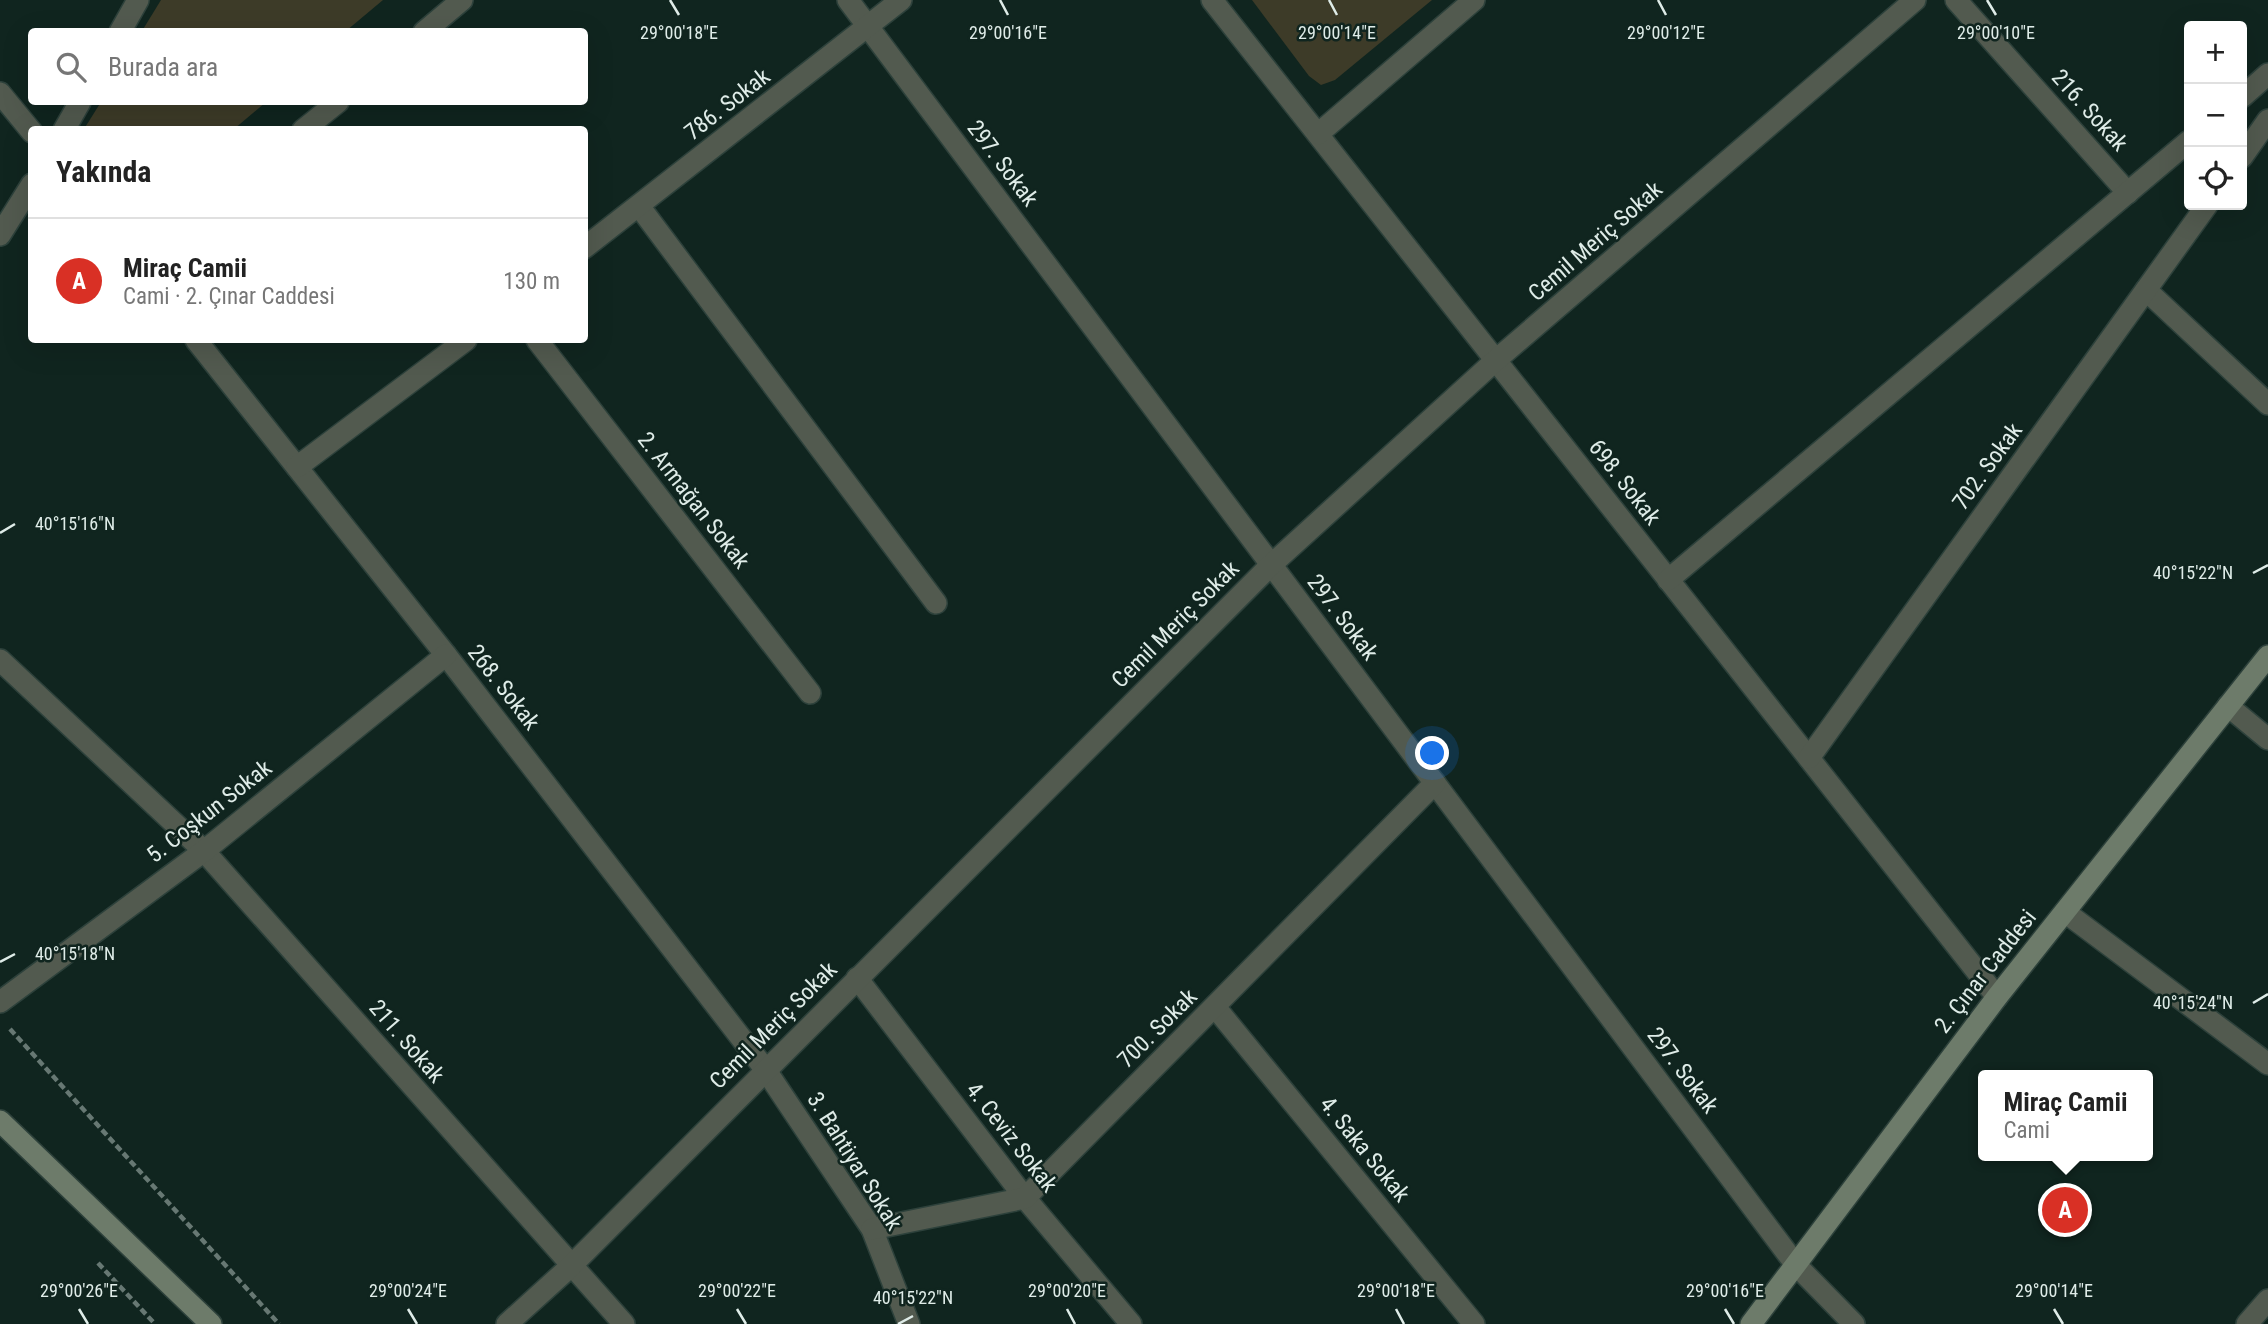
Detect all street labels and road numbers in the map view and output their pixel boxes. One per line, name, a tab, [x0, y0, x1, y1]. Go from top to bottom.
street label: 786. Sokak	[679, 62, 776, 146]
street label: 216. Sokak	[2046, 64, 2134, 157]
street label: 297. Sokak	[962, 115, 1044, 212]
street label: Cemil Meriç Sokak	[1523, 175, 1668, 307]
street label: 702. Sokak	[1947, 417, 2028, 515]
street label: 2. Armağan Sokak	[632, 427, 756, 574]
street label: 698. Sokak	[1583, 434, 1667, 531]
street label: Cemil Meriç Sokak	[1106, 555, 1245, 693]
street label: 297. Sokak	[1302, 569, 1384, 666]
street label: 268. Sokak	[462, 639, 546, 736]
street label: 5. Coşkun Sokak	[142, 754, 278, 868]
street label: 2. Çınar Caddesi	[1929, 904, 2042, 1038]
street label: Cemil Meriç Sokak	[704, 956, 843, 1094]
street label: 700. Sokak	[1112, 983, 1203, 1073]
street label: 211. Sokak	[363, 994, 450, 1089]
street label: 297. Sokak	[1642, 1022, 1724, 1119]
street label: 4. Ceviz Sokak	[960, 1077, 1063, 1198]
street label: 3. Bahtiyar Sokak	[801, 1087, 908, 1236]
street label: 4. Saka Sokak	[1314, 1091, 1416, 1208]

